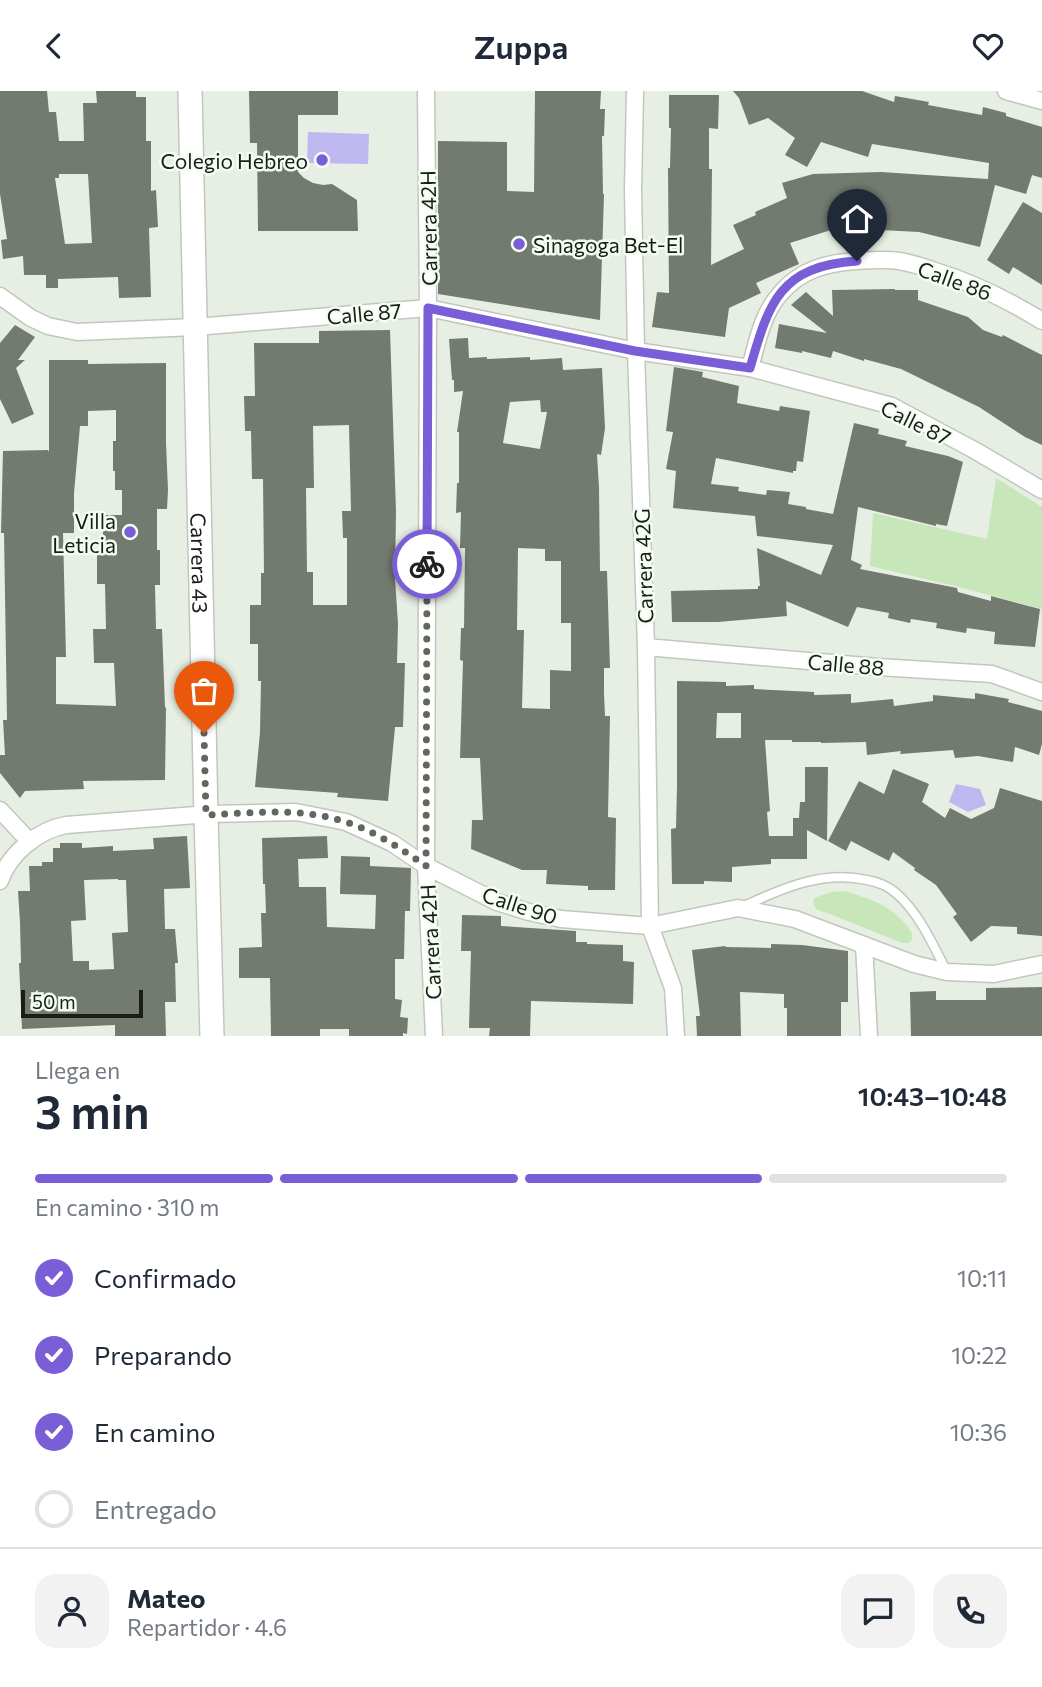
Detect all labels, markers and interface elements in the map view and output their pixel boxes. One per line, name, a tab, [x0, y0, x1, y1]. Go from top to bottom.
text: Zuppa	[474, 26, 568, 66]
icon: back	[35, 27, 73, 65]
icon: heart	[969, 27, 1007, 65]
place label: Colegio Hebreo	[160, 148, 308, 173]
marker: Colegio Hebreo	[314, 152, 330, 168]
street label: Carrera 42H	[414, 170, 442, 286]
pin	[827, 189, 887, 261]
icon: home	[838, 200, 876, 238]
place label: Sinagoga Bet-El	[533, 232, 683, 257]
marker: Sinagoga Bet-El	[511, 236, 527, 252]
street label: Calle 86	[915, 255, 995, 305]
street label: Calle 87	[326, 297, 402, 329]
street label: Calle 87	[877, 394, 955, 450]
place label: Villa Leticia	[52, 508, 116, 557]
street label: Carrera 42G	[628, 508, 658, 624]
street label: Carrera 43	[187, 512, 214, 613]
marker: Villa Leticia	[122, 524, 138, 540]
courier	[392, 529, 462, 599]
icon: bike	[408, 545, 446, 583]
street label: Calle 88	[807, 648, 885, 680]
pin	[174, 661, 234, 733]
icon: bag	[185, 672, 223, 710]
street label: Calle 90	[479, 881, 561, 929]
street label: Carrera 42H	[414, 884, 446, 1000]
scale bar	[21, 987, 144, 1019]
text: 50 m	[32, 990, 76, 1013]
text: Llega en	[35, 1056, 120, 1084]
text: 10:43–10:48	[858, 1080, 1007, 1111]
text: 3 min	[35, 1082, 150, 1138]
text: En camino · 310 m	[35, 1193, 219, 1221]
icon: check	[35, 1259, 73, 1297]
text: Confirmado	[94, 1262, 236, 1293]
text: 10:11	[957, 1264, 1007, 1292]
icon: check	[35, 1336, 73, 1374]
text: Preparando	[94, 1339, 232, 1370]
text: 10:22	[951, 1341, 1007, 1369]
icon: check	[35, 1413, 73, 1451]
text: En camino	[94, 1416, 216, 1447]
text: 10:36	[950, 1418, 1007, 1446]
text: Entregado	[94, 1493, 217, 1524]
button: person	[35, 1574, 109, 1648]
button: chat	[841, 1574, 915, 1648]
button: phone	[933, 1574, 1007, 1648]
text: Mateo	[127, 1582, 206, 1613]
text: Repartidor · 4.6	[127, 1613, 287, 1641]

